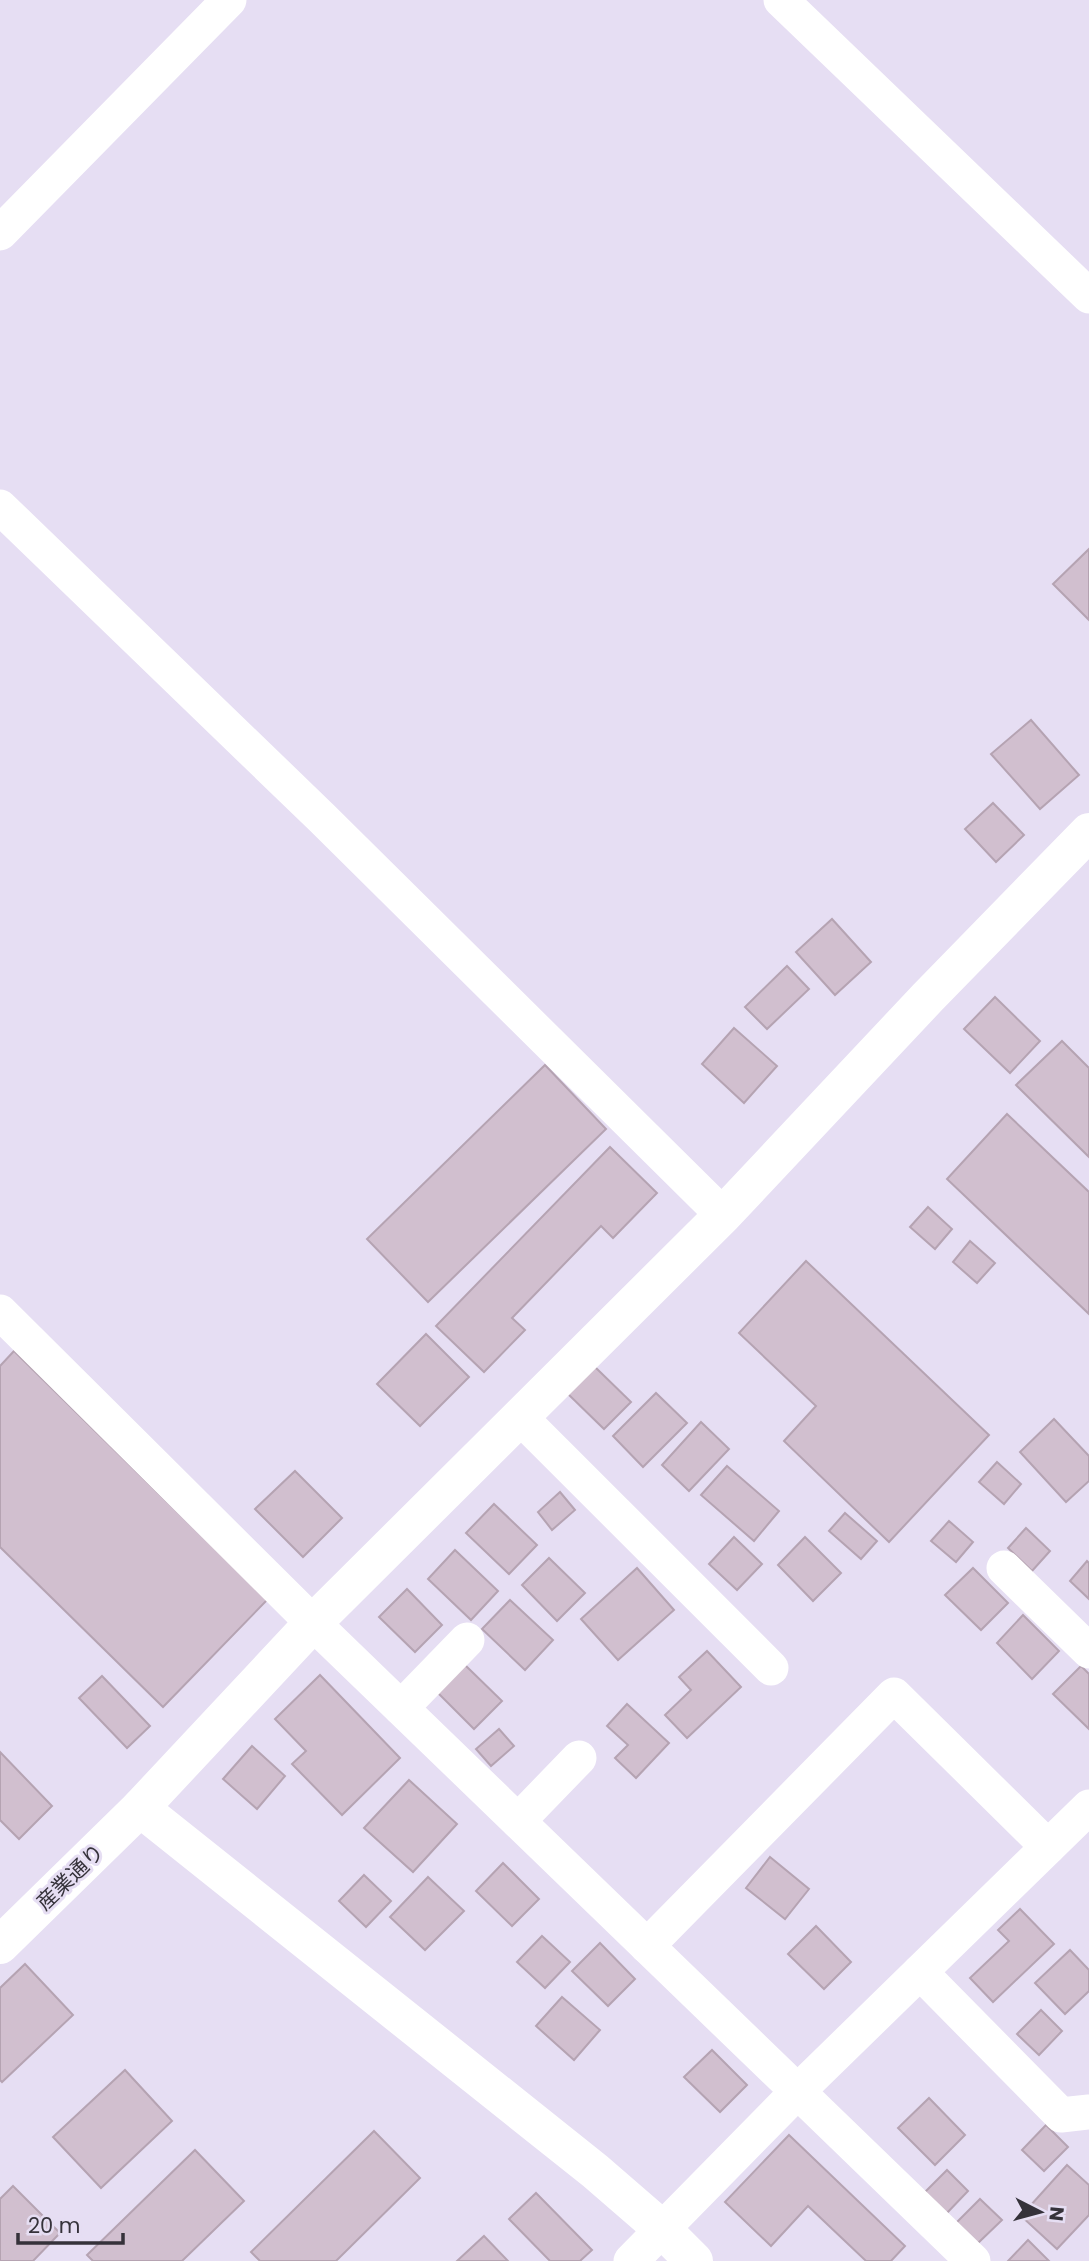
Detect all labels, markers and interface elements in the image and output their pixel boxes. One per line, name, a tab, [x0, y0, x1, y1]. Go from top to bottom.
street label: 産業通り	[30, 1837, 110, 1917]
north arrow	[1005, 2177, 1075, 2247]
scale bar	[18, 2202, 122, 2246]
text: N	[1042, 2205, 1071, 2222]
text: 20 m	[28, 2211, 81, 2240]

